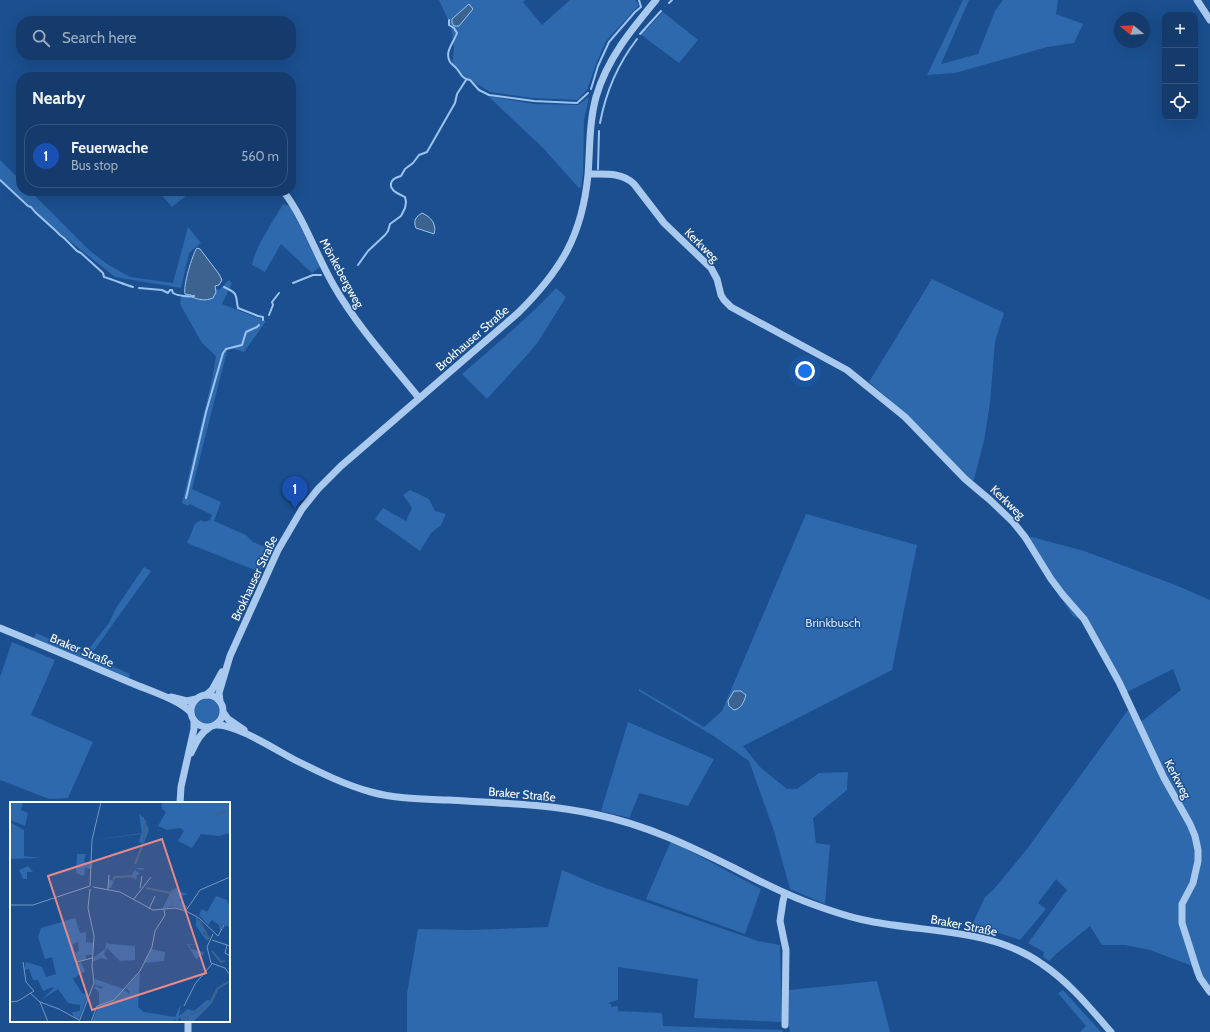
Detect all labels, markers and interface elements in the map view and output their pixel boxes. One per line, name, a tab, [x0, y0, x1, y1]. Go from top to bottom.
north arrow	[1114, 12, 1150, 48]
map controls	[1162, 12, 1198, 120]
button: +	[1162, 12, 1198, 48]
search box	[16, 16, 296, 60]
icon: search	[30, 27, 52, 49]
text: Search here	[62, 29, 137, 47]
button: −	[1162, 48, 1198, 84]
button: locate	[1162, 84, 1198, 120]
text: Nearby	[32, 88, 85, 108]
text: Feuerwache	[71, 139, 148, 157]
text: 1	[44, 148, 48, 164]
text: 560 m	[241, 148, 279, 164]
text: Bus stop	[71, 157, 118, 173]
street label: Kerkweg	[682, 225, 723, 266]
street label: Mönkebergweg	[317, 235, 368, 311]
street label: Brokhauser Straße	[432, 302, 512, 374]
your location	[795, 361, 815, 381]
pin: 1	[282, 476, 308, 509]
street label: Kerkweg	[988, 482, 1029, 523]
street label: Brokhauser Straße	[228, 533, 280, 623]
park label: Brinkbusch	[805, 615, 861, 630]
street label: Braker Straße	[48, 630, 116, 670]
street label: Kerkweg	[1161, 757, 1195, 802]
street label: Braker Straße	[488, 784, 556, 804]
inset map	[10, 802, 230, 1022]
street label: Braker Straße	[929, 911, 999, 939]

